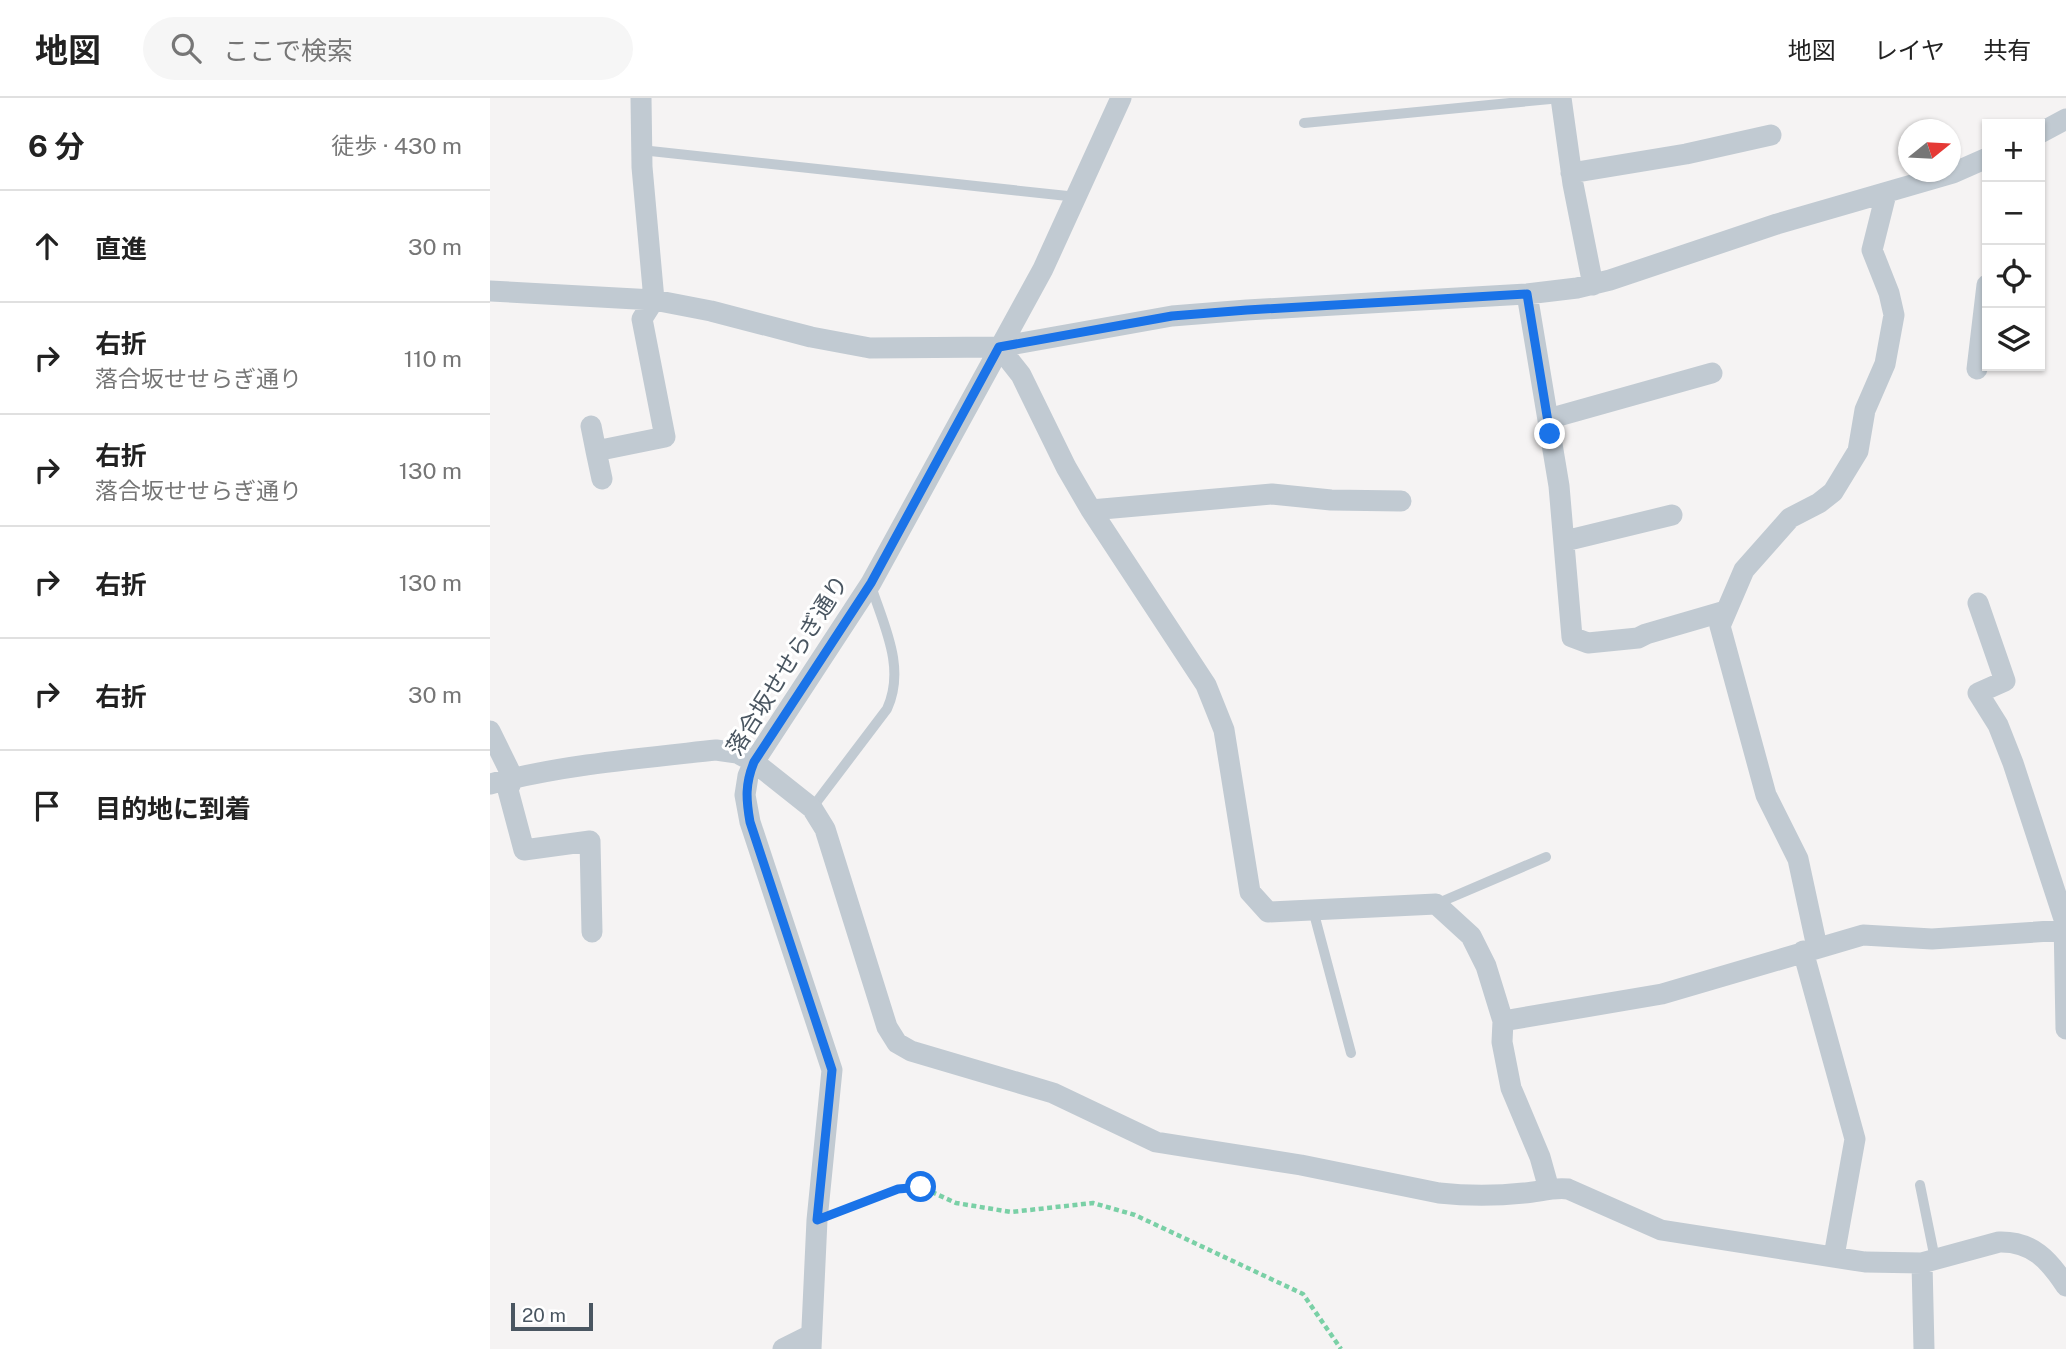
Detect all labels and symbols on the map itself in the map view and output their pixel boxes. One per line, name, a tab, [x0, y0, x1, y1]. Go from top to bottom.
north arrow	[1898, 119, 1961, 182]
route end	[1534, 418, 1565, 449]
street label: 落合坂せせらぎ通り	[720, 570, 853, 760]
route start	[905, 1171, 936, 1202]
scale bar	[511, 1300, 593, 1332]

